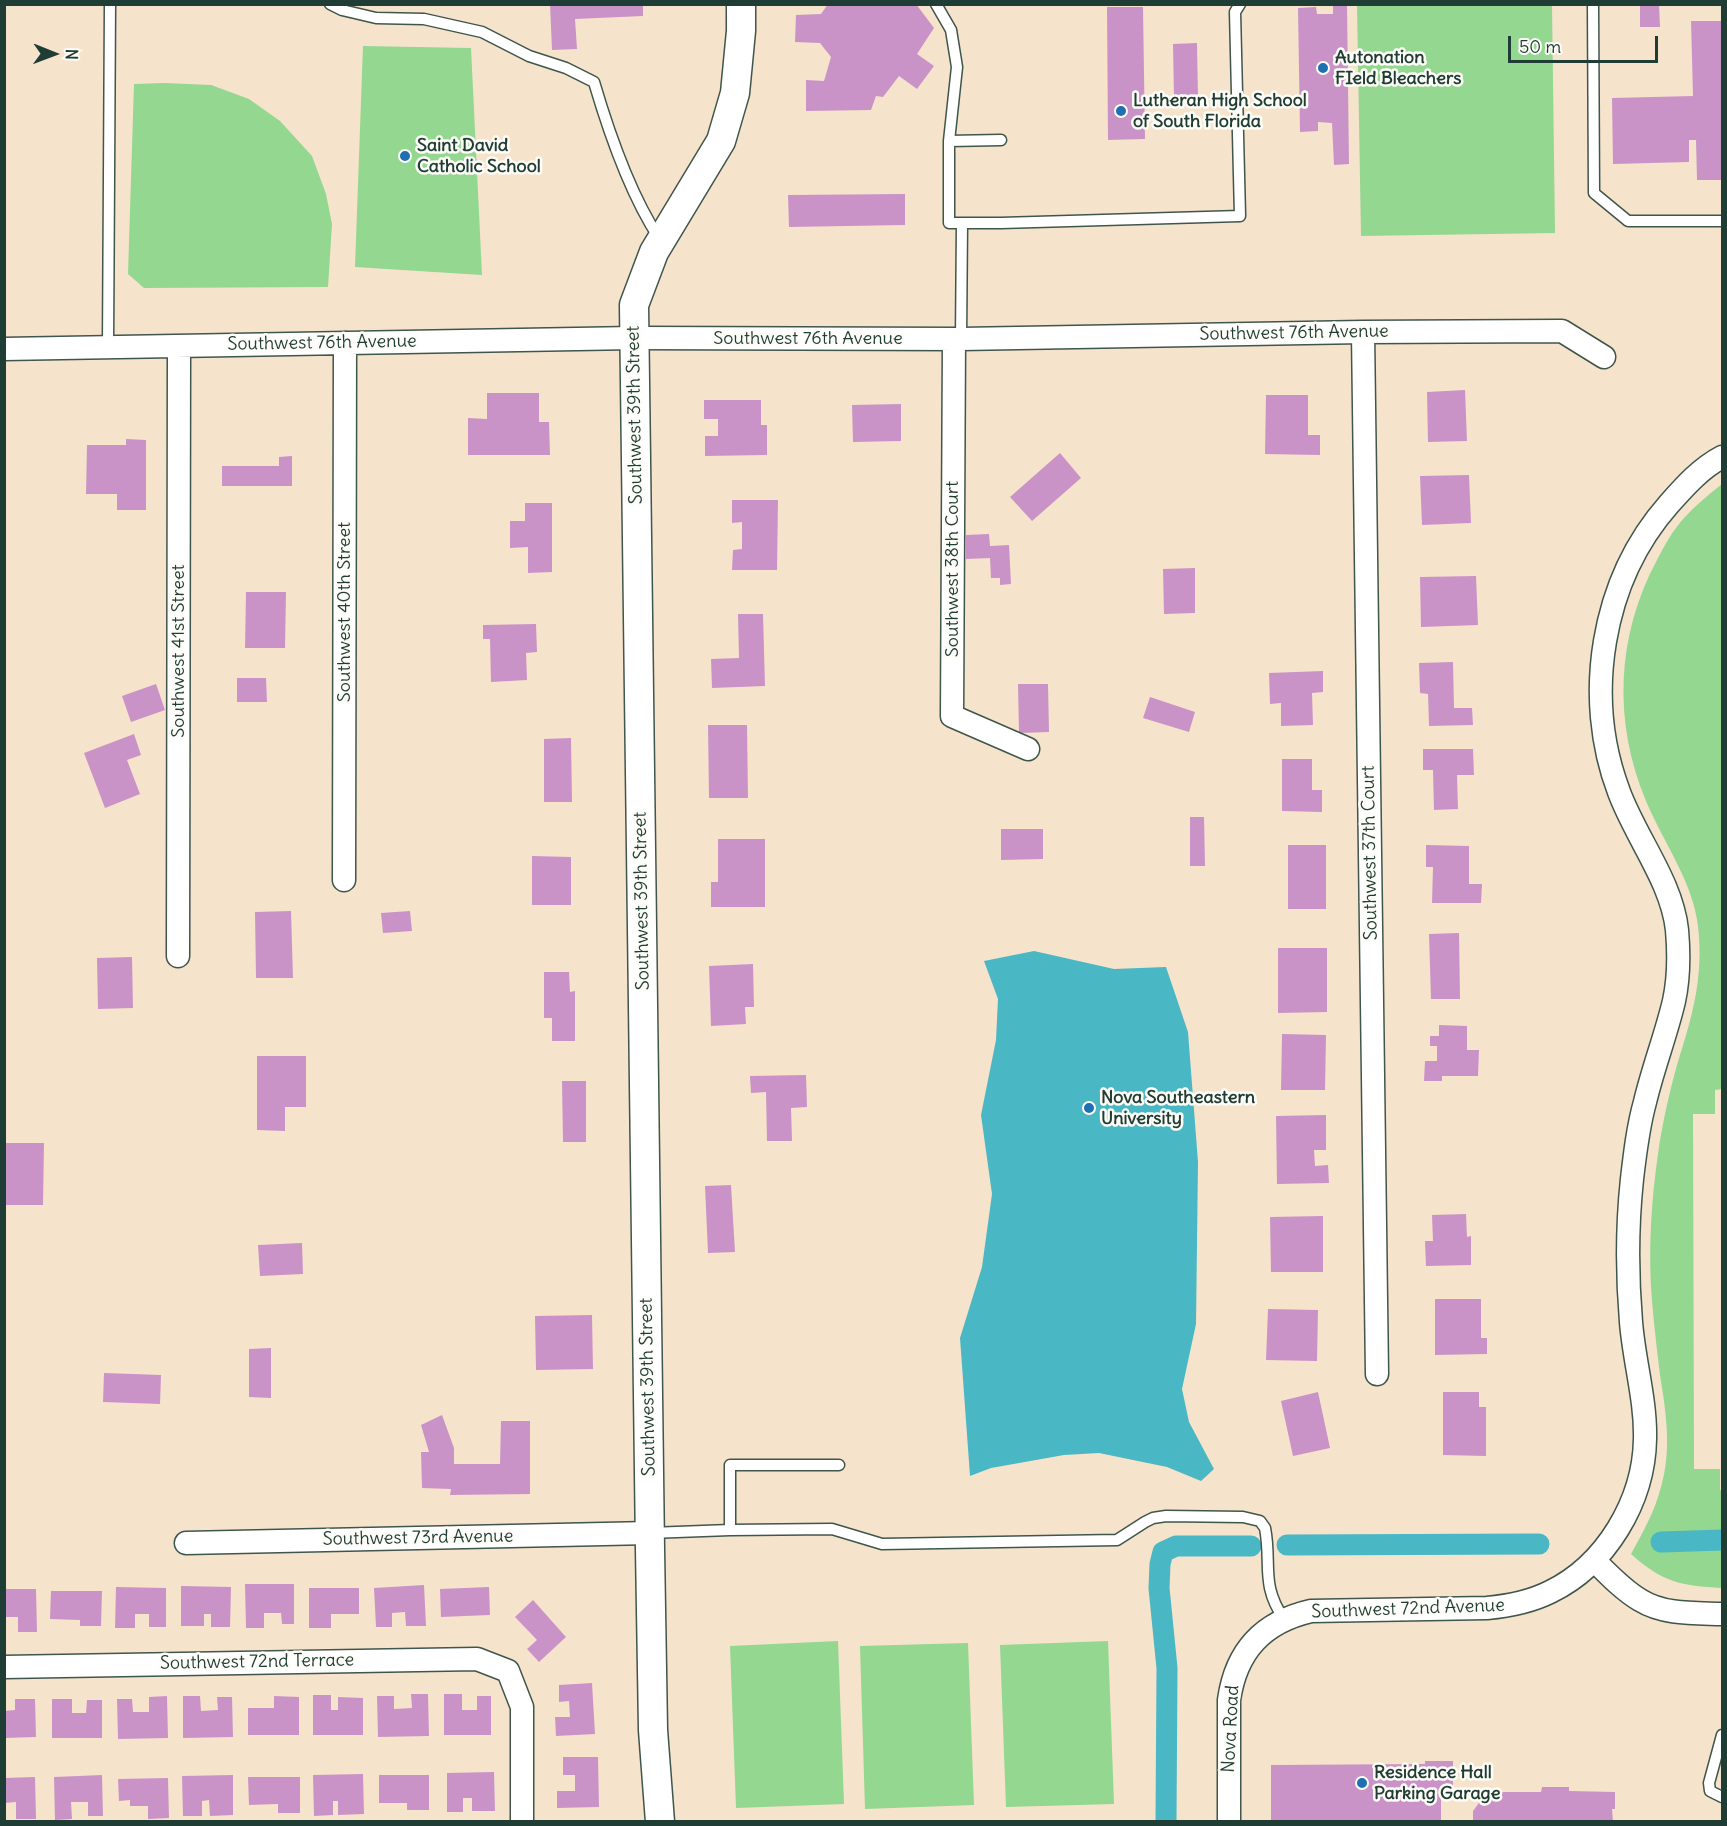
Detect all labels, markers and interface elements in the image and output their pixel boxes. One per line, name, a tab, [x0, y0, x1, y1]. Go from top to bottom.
north arrow	[24, 24, 84, 84]
scale bar	[1511, 24, 1661, 62]
text: 50 m	[1519, 35, 1561, 58]
place label: Autonation FIeld Bleachers	[1335, 47, 1461, 90]
text: N	[62, 49, 82, 60]
marker: Autonation FIeld Bleachers	[1316, 61, 1330, 75]
place label: Lutheran High School of South Florida	[1133, 90, 1307, 132]
marker: Lutheran High School of South Florida	[1114, 104, 1128, 118]
place label: Saint David Catholic School	[417, 135, 541, 178]
marker: Saint David Catholic School	[398, 149, 412, 163]
street label: Southwest 76th Avenue	[1199, 321, 1389, 345]
street label: Southwest 39th Street	[623, 325, 647, 505]
street label: Southwest 76th Avenue	[713, 328, 903, 350]
street label: Southwest 76th Avenue	[227, 331, 417, 355]
street label: Southwest 38th Court	[942, 481, 964, 657]
street label: Southwest 40th Street	[334, 522, 356, 702]
street label: Southwest 41st Street	[168, 564, 190, 738]
street label: Southwest 37th Court	[1358, 765, 1382, 941]
street label: Southwest 39th Street	[630, 811, 654, 991]
place label: Nova Southeastern University	[1101, 1087, 1255, 1130]
marker: Nova Southeastern University	[1082, 1101, 1096, 1115]
street label: Southwest 39th Street	[636, 1297, 660, 1477]
street label: Southwest 73rd Avenue	[322, 1526, 514, 1550]
street label: Southwest 72nd Avenue	[1311, 1595, 1505, 1623]
street label: Southwest 72nd Terrace	[160, 1650, 354, 1674]
street label: Nova Road	[1218, 1685, 1244, 1773]
place label: Residence Hall Parking Garage	[1374, 1762, 1500, 1804]
marker: Residence Hall Parking Garage	[1355, 1776, 1369, 1790]

